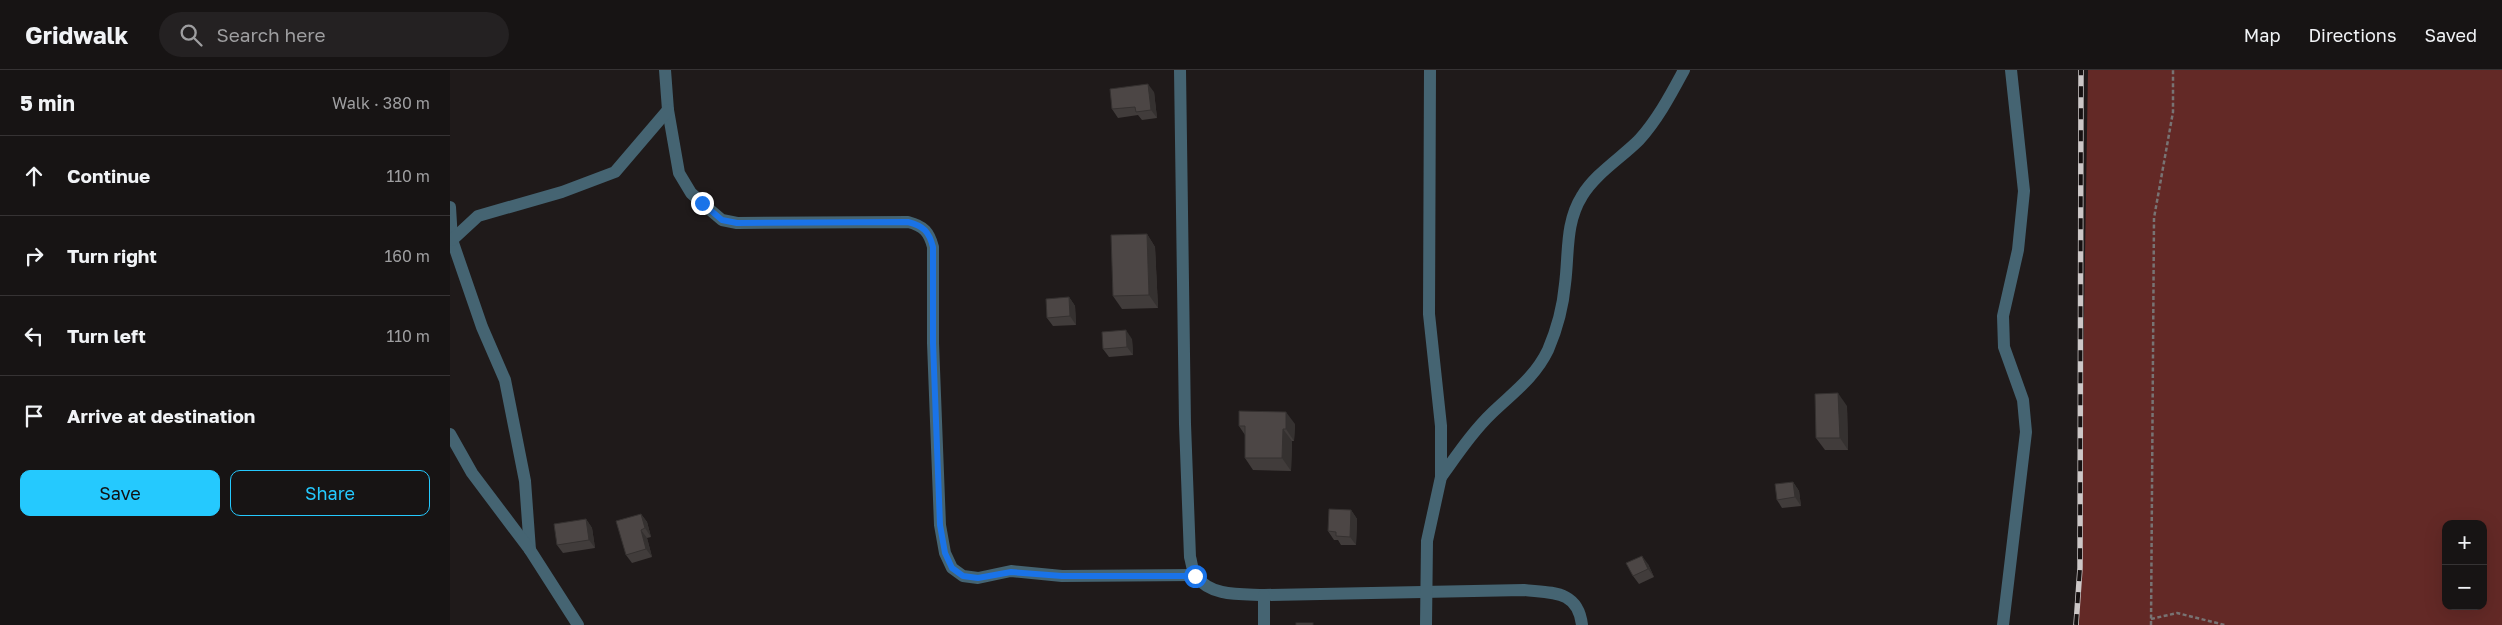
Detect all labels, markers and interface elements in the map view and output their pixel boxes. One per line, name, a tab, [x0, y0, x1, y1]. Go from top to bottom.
search box	[159, 12, 509, 57]
text: Gridwalk	[25, 20, 129, 49]
icon: search	[177, 21, 205, 49]
text: Search here	[217, 23, 325, 46]
text: Map	[2244, 24, 2280, 46]
text: Directions	[2308, 24, 2396, 46]
text: Saved	[2424, 24, 2477, 46]
text: 5 min	[20, 90, 75, 116]
text: Walk · 380 m	[332, 93, 430, 113]
icon: ahead	[20, 162, 48, 190]
text: Continue	[67, 164, 150, 187]
text: 110 m	[386, 166, 430, 186]
route end	[691, 192, 714, 215]
icon: right	[20, 242, 48, 270]
text: Turn right	[67, 244, 157, 267]
text: 160 m	[384, 246, 430, 266]
icon: left	[20, 322, 48, 350]
text: Turn left	[67, 324, 146, 347]
text: 110 m	[386, 326, 430, 346]
icon: arrive	[20, 402, 48, 430]
text: Arrive at destination	[67, 404, 255, 427]
button: Save	[20, 470, 220, 516]
button: Share	[230, 470, 430, 516]
map controls	[2442, 520, 2487, 610]
button: +	[2442, 520, 2487, 565]
route start	[1184, 565, 1207, 588]
button: −	[2442, 565, 2487, 610]

